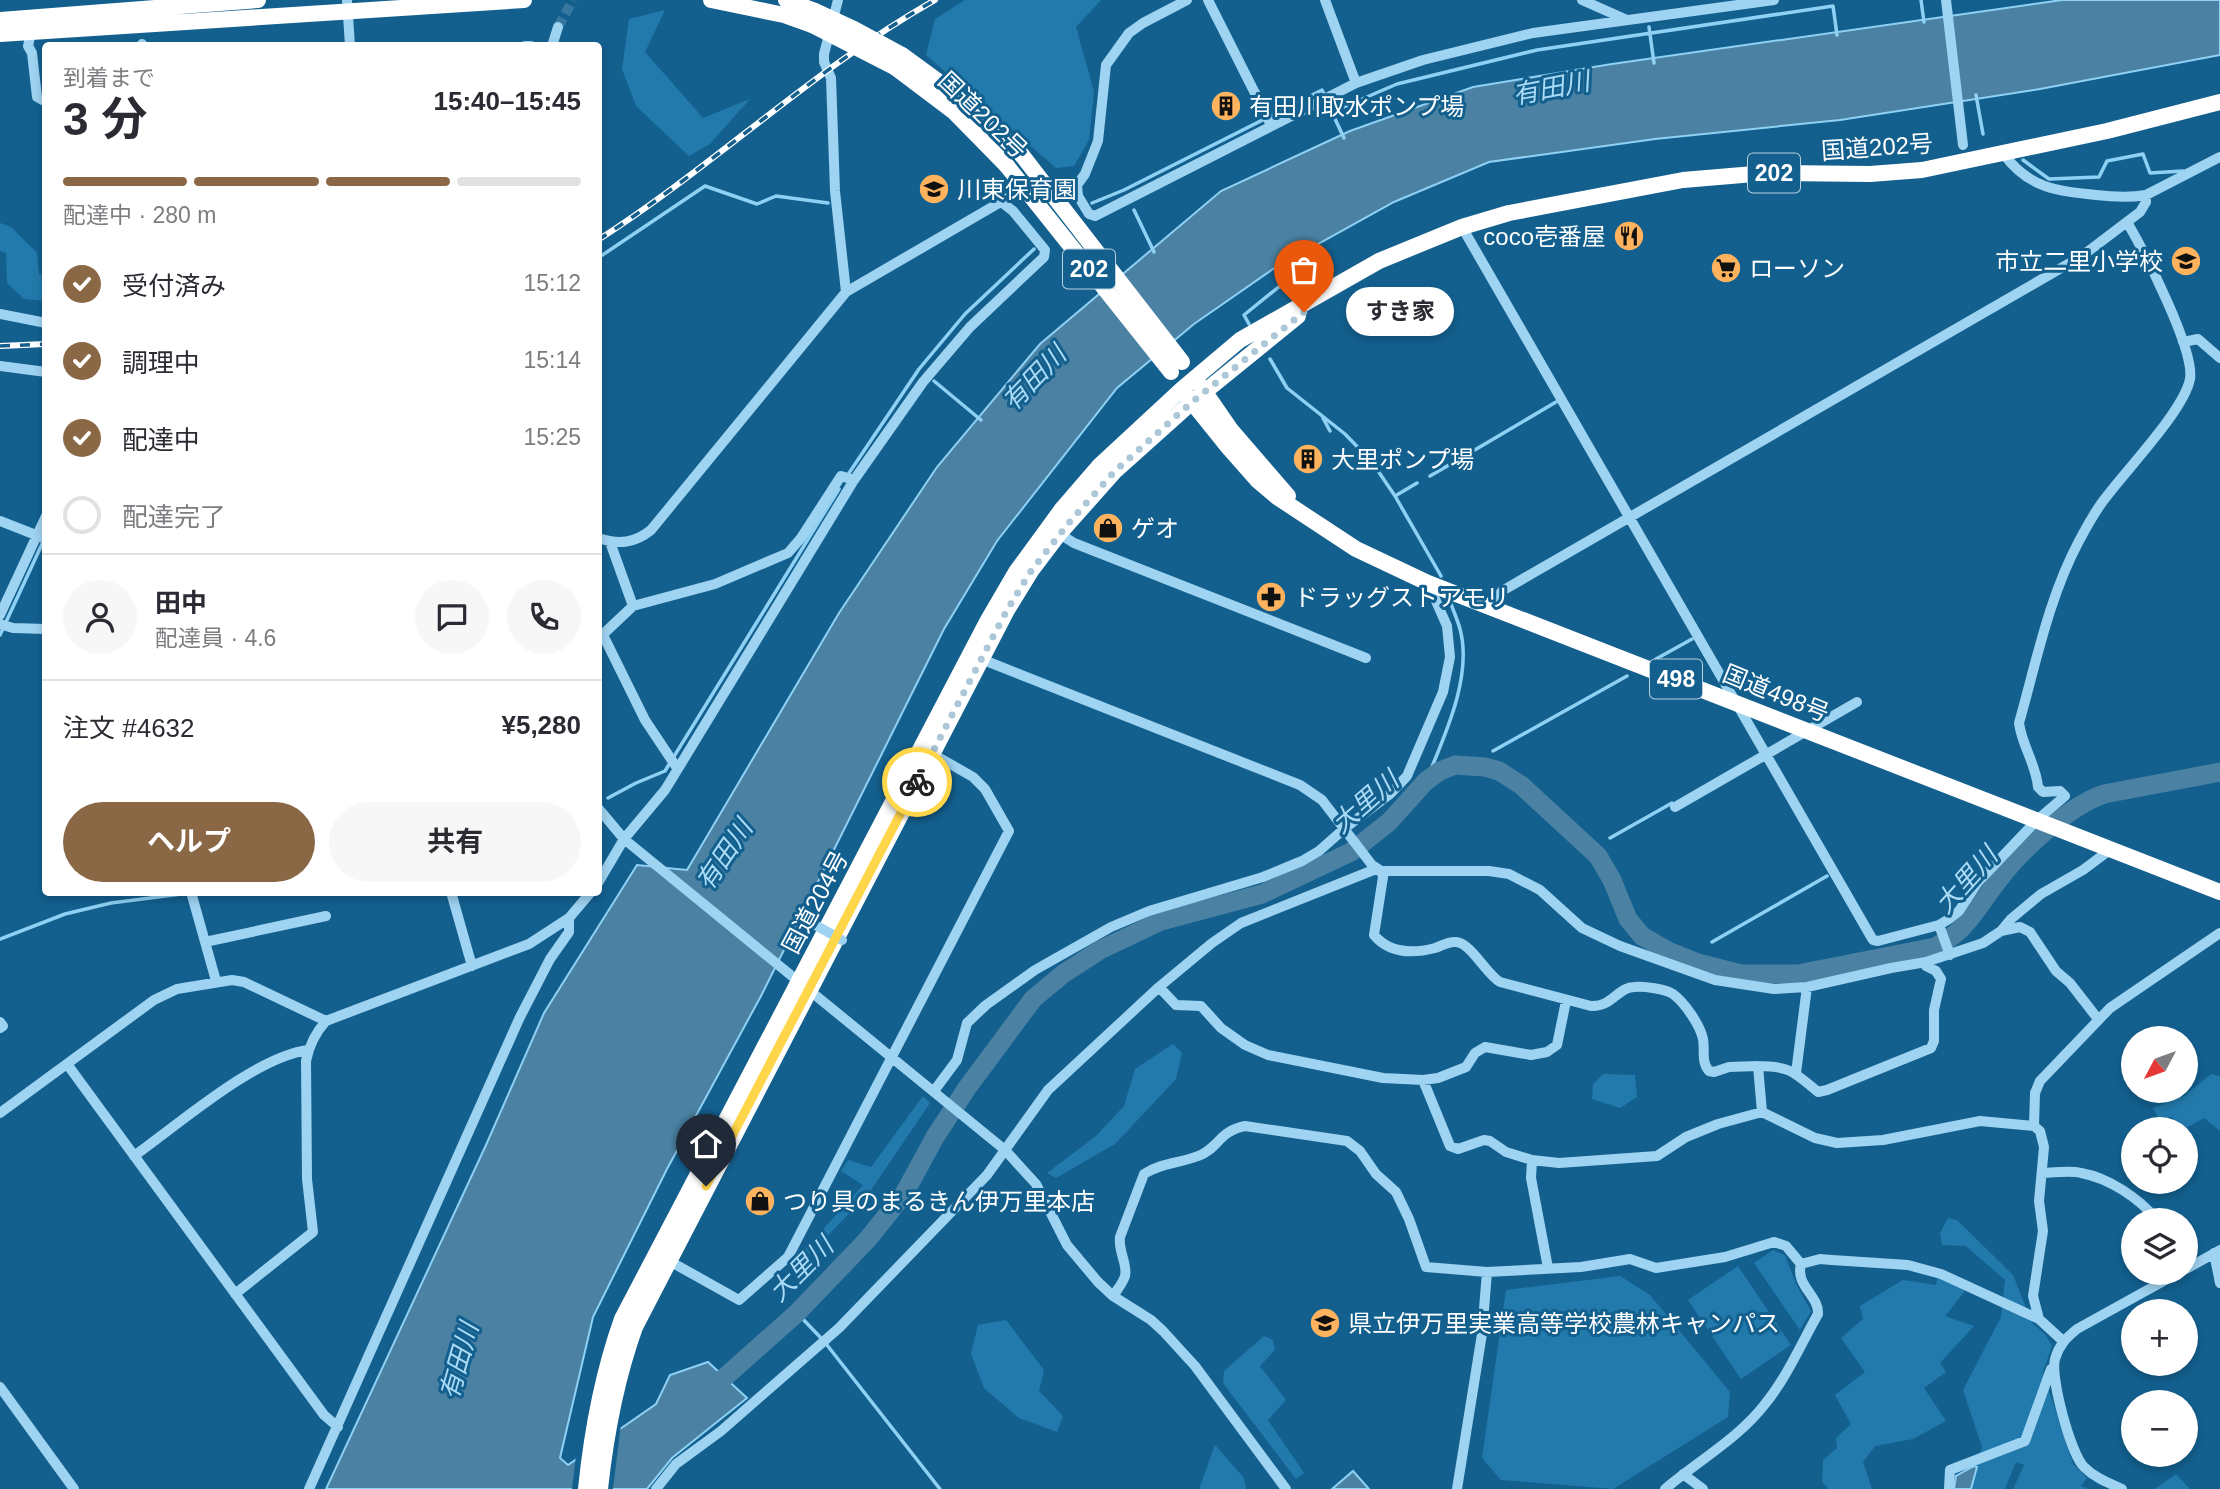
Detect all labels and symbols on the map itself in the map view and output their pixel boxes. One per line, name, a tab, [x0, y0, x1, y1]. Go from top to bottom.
water label: 有田川	[1510, 65, 1595, 110]
street label: 国道202号	[933, 66, 1033, 164]
building icon: 有田川取水ポンプ場	[1209, 89, 1243, 123]
place label: 有田川取水ポンプ場	[1249, 93, 1464, 120]
street label: 国道202号	[1820, 130, 1934, 164]
road number: 202	[1748, 154, 1800, 192]
school or university icon: 川東保育園	[917, 172, 951, 206]
place label: 川東保育園	[957, 176, 1077, 203]
restaurant icon: coco壱番屋	[1612, 219, 1646, 253]
place label: coco壱番屋	[1483, 223, 1606, 250]
pin	[1274, 240, 1334, 312]
school or university icon: 市立二里小学校	[2169, 244, 2203, 278]
place label: 市立二里小学校	[1995, 248, 2163, 275]
road number: 202	[1063, 250, 1115, 288]
supermarket icon: ローソン	[1709, 251, 1743, 285]
place label: ローソン	[1749, 255, 1845, 282]
callout: すき家	[1346, 288, 1454, 336]
water label: 有田川	[996, 337, 1074, 416]
building icon: 大里ポンプ場	[1291, 442, 1325, 476]
place label: 大里ポンプ場	[1331, 446, 1474, 473]
shop icon: ゲオ	[1091, 511, 1125, 545]
place label: ゲオ	[1131, 515, 1179, 542]
pharmacy icon: ドラッグストアモリ	[1254, 580, 1288, 614]
place label: ドラッグストアモリ	[1294, 584, 1510, 611]
street label: 国道498号	[1719, 659, 1833, 727]
road number: 498	[1650, 660, 1702, 698]
courier	[882, 747, 952, 817]
water label: 大里川	[1326, 763, 1407, 839]
water label: 有田川	[690, 812, 760, 896]
water label: 大里川	[1929, 839, 2005, 919]
street label: 国道204号	[777, 846, 853, 958]
north arrow	[2121, 1026, 2198, 1102]
pin	[676, 1114, 736, 1186]
shop icon: つり具のまるきん伊万里本店	[743, 1184, 777, 1218]
place label: つり具のまるきん伊万里本店	[783, 1188, 1095, 1215]
water label: 大里川	[763, 1229, 841, 1307]
school or university icon: 県立伊万里実業高等学校農林キャンパス	[1308, 1306, 1342, 1340]
place label: 県立伊万里実業高等学校農林キャンパス	[1348, 1310, 1780, 1337]
water label: 有田川	[434, 1316, 485, 1403]

